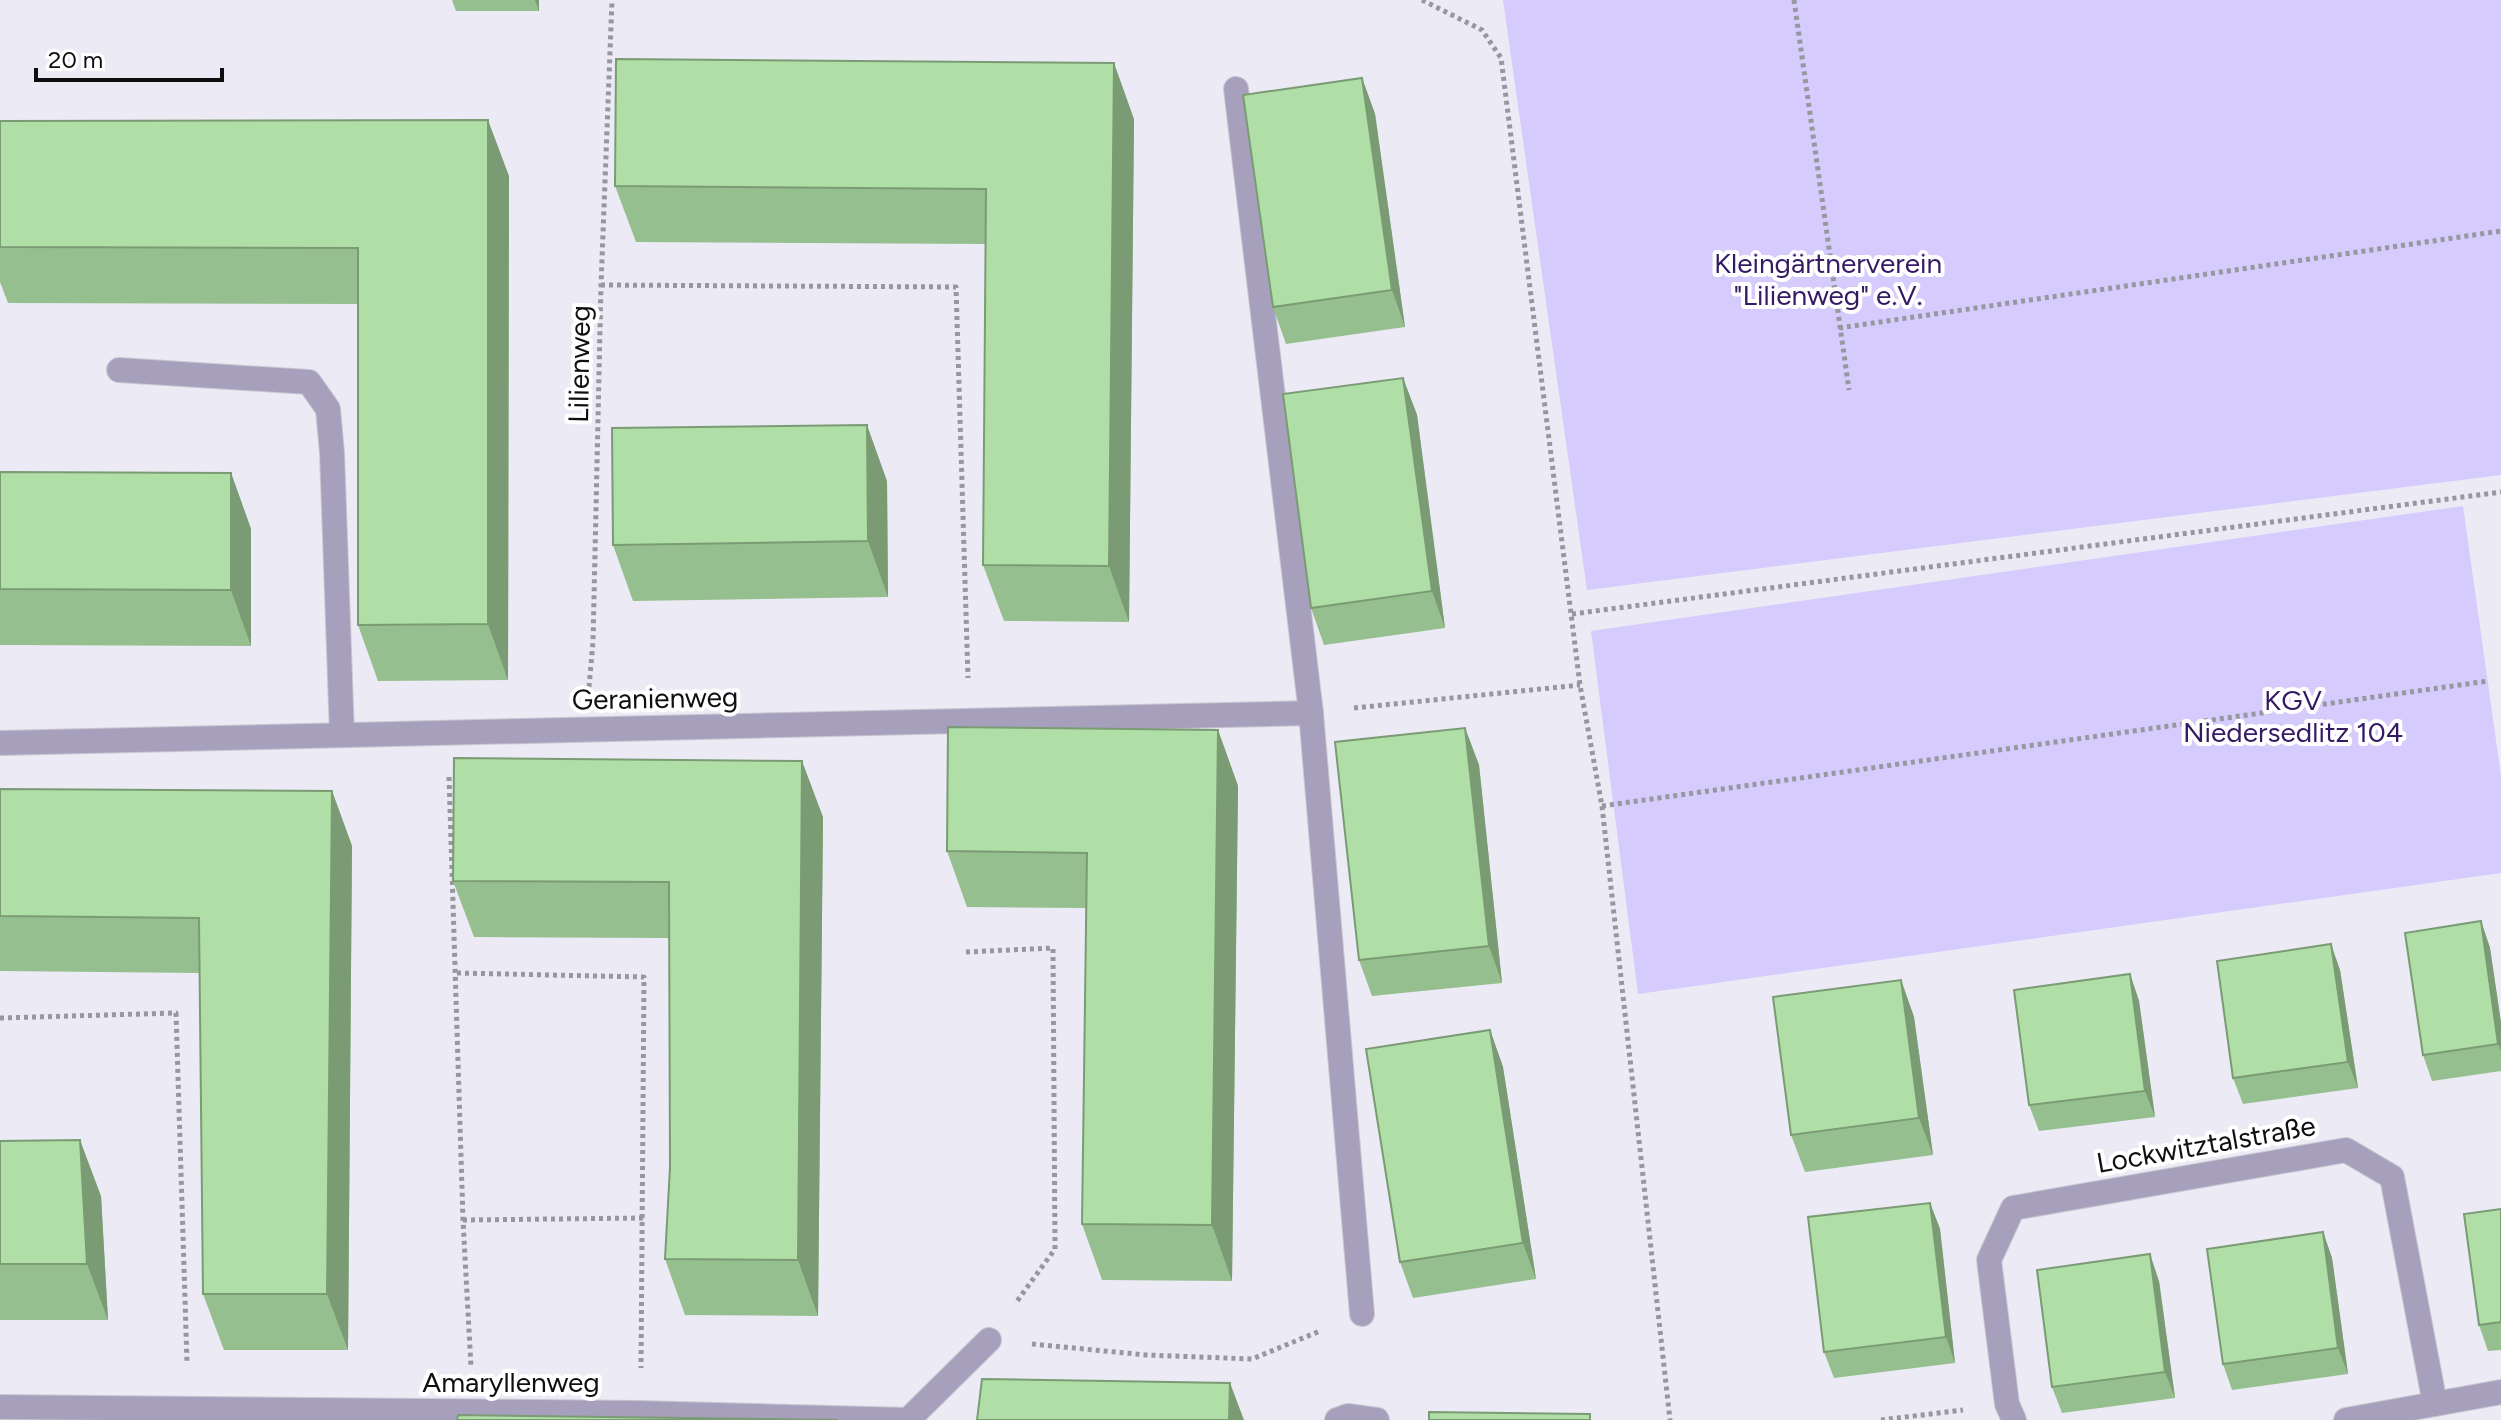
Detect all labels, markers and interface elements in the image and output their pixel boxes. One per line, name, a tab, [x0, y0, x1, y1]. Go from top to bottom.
scale bar	[36, 32, 222, 82]
text: 20 m	[48, 45, 103, 74]
park label: Kleingärtnerverein "Lilienweg" e.V.	[1714, 246, 1942, 312]
street label: Lilienweg	[561, 305, 597, 423]
street label: Geranienweg	[571, 680, 739, 716]
park label: KGV Niedersedlitz 104	[2183, 683, 2403, 749]
street label: Lockwitztalstraße	[2094, 1108, 2318, 1180]
street label: Amaryllenweg	[422, 1365, 600, 1399]

